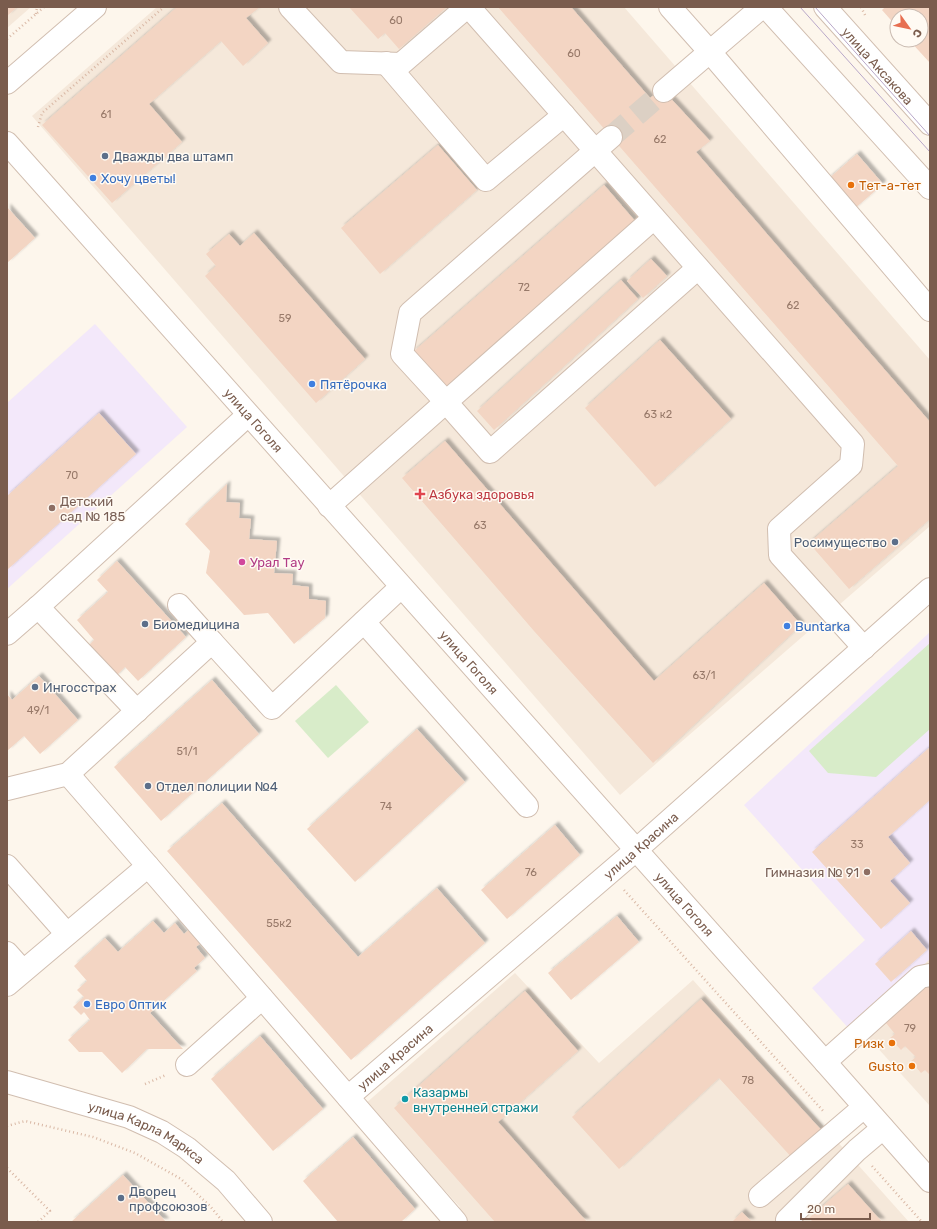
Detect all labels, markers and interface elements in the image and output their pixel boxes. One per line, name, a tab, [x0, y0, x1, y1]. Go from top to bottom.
north arrow	[889, 8, 929, 48]
house number: 60	[389, 14, 403, 27]
street label: улица Аксакова	[839, 24, 916, 108]
text: С	[909, 26, 925, 40]
house number: 60	[567, 47, 581, 60]
house number: 61	[100, 108, 112, 121]
house number: 62	[653, 133, 667, 146]
place label: Дважды два штамп	[113, 149, 233, 164]
marker: Дважды два штамп	[100, 151, 110, 161]
place label: Хочу цветы!	[101, 171, 176, 186]
marker: Хочу цветы!	[88, 173, 98, 183]
place label: Тет-а-тет	[859, 178, 921, 193]
marker: Тет-а-тет	[846, 180, 856, 190]
house number: 72	[518, 281, 530, 294]
house number: 62	[786, 299, 800, 312]
house number: 59	[278, 312, 292, 325]
place label: Пятёрочка	[320, 377, 387, 392]
marker: Пятёрочка	[307, 379, 317, 389]
street label: улица Гоголя	[221, 385, 286, 456]
house number: 63 к2	[644, 408, 672, 421]
house number: 70	[66, 469, 78, 482]
place label: Азбука здоровья	[429, 487, 534, 502]
marker: Азбука здоровья	[414, 488, 426, 500]
place label: Детский сад № 185	[60, 494, 125, 524]
marker: Детский сад № 185	[47, 503, 57, 513]
house number: 63	[473, 519, 487, 532]
place label: Росимущество	[794, 535, 887, 550]
marker: Росимущество	[890, 537, 900, 547]
place label: Урал Тау	[250, 555, 305, 570]
marker: Урал Тау	[237, 557, 247, 567]
place label: Биомедицина	[153, 617, 240, 632]
marker: Биомедицина	[140, 619, 150, 629]
place label: Buntarka	[795, 619, 850, 634]
marker: Buntarka	[782, 621, 792, 631]
street label: улица Гоголя	[436, 627, 501, 698]
house number: 63/1	[692, 669, 716, 682]
place label: Ингосстрах	[43, 680, 116, 695]
marker: Ингосстрах	[30, 682, 40, 692]
house number: 49/1	[27, 704, 49, 717]
house number: 51/1	[176, 745, 198, 758]
place label: Отдел полиции №4	[156, 779, 278, 794]
marker: Отдел полиции №4	[143, 781, 153, 791]
house number: 74	[380, 800, 392, 813]
street label: улица Красина	[601, 809, 681, 882]
house number: 33	[850, 838, 864, 851]
place label: Гимназия № 91	[765, 865, 859, 880]
house number: 76	[525, 866, 537, 879]
marker: Гимназия № 91	[862, 867, 872, 877]
street label: улица Гоголя	[652, 869, 717, 940]
house number: 55к2	[266, 917, 292, 930]
place label: Евро Оптик	[95, 997, 167, 1012]
marker: Евро Оптик	[82, 999, 92, 1009]
street label: улица Красина	[355, 1021, 436, 1093]
house number: 79	[904, 1022, 916, 1035]
place label: Ризк	[854, 1036, 884, 1051]
marker: Ризк	[887, 1038, 897, 1048]
place label: Gusto	[868, 1059, 904, 1074]
marker: Gusto	[907, 1061, 917, 1071]
house number: 78	[742, 1074, 754, 1087]
place label: Казармы внутренней стражи	[413, 1085, 538, 1115]
marker: Казармы внутренней стражи	[400, 1094, 410, 1104]
street label: улица Карла Маркса	[86, 1099, 207, 1167]
place label: Дворец профсоюзов	[129, 1184, 208, 1214]
marker: Дворец профсоюзов	[116, 1193, 126, 1203]
scale bar	[801, 1195, 870, 1221]
text: 20 m	[807, 1202, 835, 1216]

